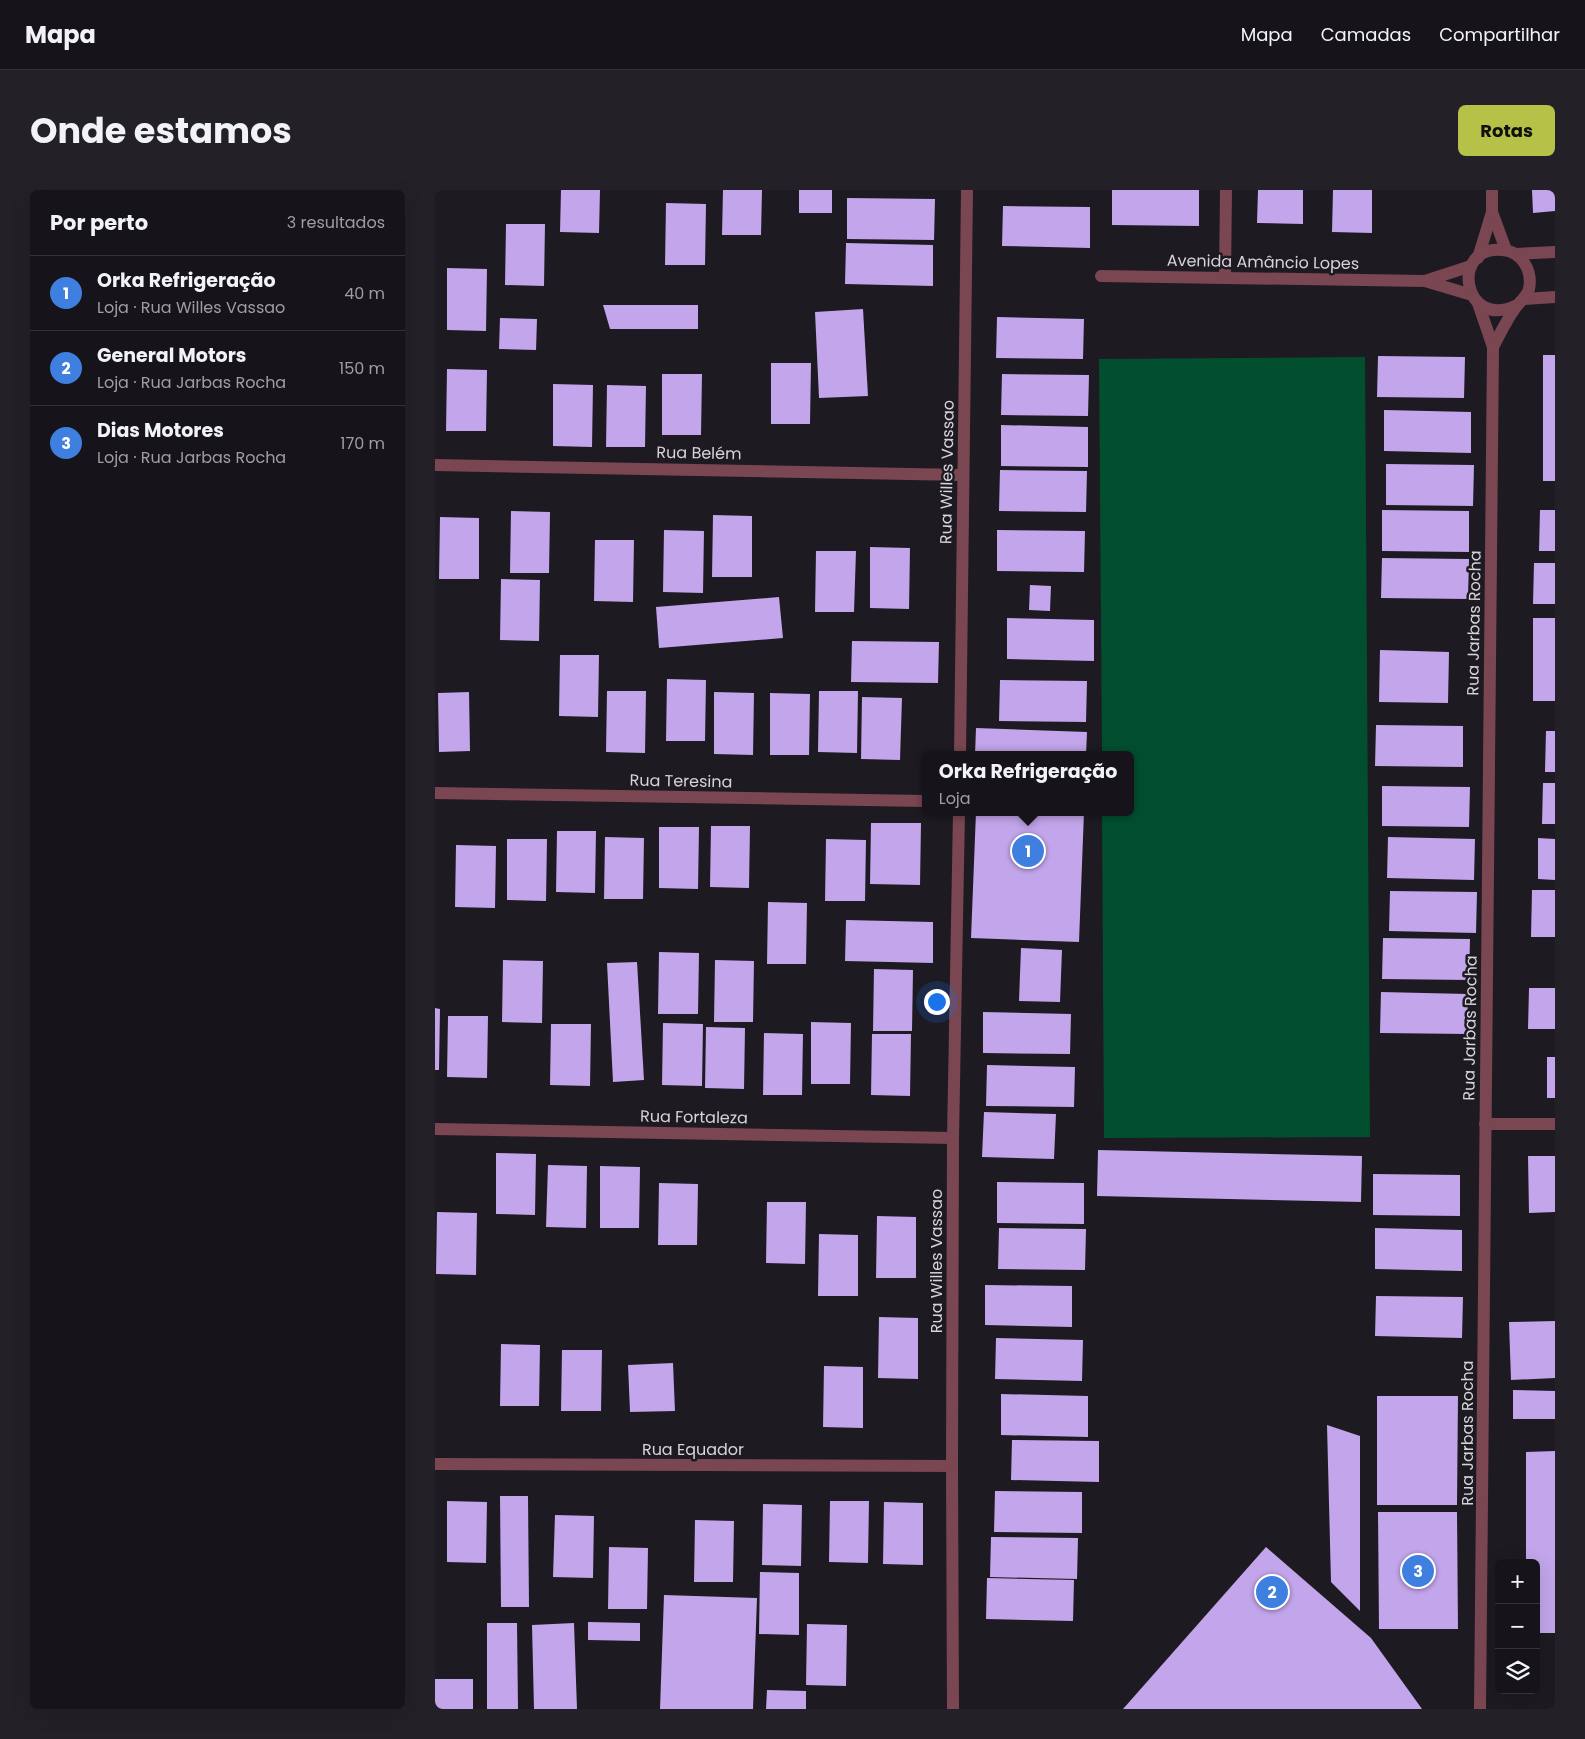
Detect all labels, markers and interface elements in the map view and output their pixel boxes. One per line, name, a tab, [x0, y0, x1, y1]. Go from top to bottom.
text: Mapa	[25, 18, 96, 51]
text: Mapa	[1241, 22, 1293, 47]
text: Camadas	[1321, 22, 1411, 47]
text: Compartilhar	[1439, 22, 1560, 47]
button: Rotas	[1458, 105, 1555, 156]
text: Onde estamos	[30, 106, 292, 155]
text: Por perto	[50, 208, 148, 237]
text: 3 resultados	[287, 211, 385, 234]
street label: Avenida Amâncio Lopes	[1167, 249, 1359, 275]
text: Orka Refrigeração	[97, 267, 276, 294]
text: 1	[63, 282, 69, 305]
text: 40 m	[344, 282, 385, 305]
text: Loja · Rua Willes Vassao	[97, 296, 285, 319]
text: General Motors	[97, 342, 246, 369]
text: 2	[61, 357, 71, 380]
text: 150 m	[339, 357, 385, 380]
text: Loja · Rua Jarbas Rocha	[97, 371, 286, 394]
street label: Rua Willes Vassao	[934, 400, 960, 544]
text: Dias Motores	[97, 417, 224, 444]
text: 3	[61, 432, 71, 455]
text: 170 m	[340, 432, 385, 455]
street label: Rua Belém	[656, 441, 742, 465]
text: Loja · Rua Jarbas Rocha	[97, 446, 286, 469]
street label: Rua Jarbas Rocha	[1461, 550, 1487, 696]
popup	[922, 751, 1134, 816]
text: Orka Refrigeração	[939, 758, 1117, 785]
street label: Rua Teresina	[629, 769, 733, 793]
text: Loja	[939, 787, 971, 810]
pin: 1	[1012, 832, 1044, 870]
street label: Rua Jarbas Rocha	[1457, 955, 1483, 1101]
your location	[924, 989, 950, 1015]
street label: Rua Fortaleza	[640, 1105, 748, 1129]
street label: Rua Willes Vassao	[925, 1189, 948, 1333]
street label: Rua Jarbas Rocha	[1456, 1360, 1479, 1506]
street label: Rua Equador	[642, 1438, 744, 1461]
pin: 3	[1402, 1552, 1434, 1590]
map controls	[1495, 1559, 1540, 1694]
button: +	[1495, 1559, 1540, 1604]
pin: 2	[1256, 1573, 1288, 1611]
button: −	[1495, 1604, 1540, 1649]
button: layers	[1495, 1649, 1540, 1694]

